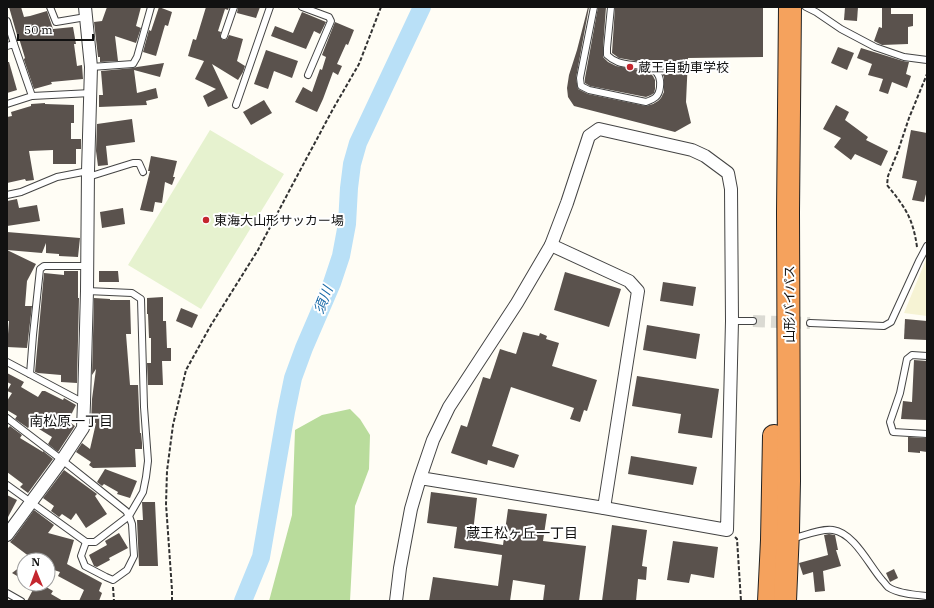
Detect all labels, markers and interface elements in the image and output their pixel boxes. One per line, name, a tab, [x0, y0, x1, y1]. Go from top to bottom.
scale bar	[18, 16, 93, 42]
text: 50 m	[24, 22, 53, 37]
place label: 蔵王自動車学校	[638, 59, 729, 76]
marker: 蔵王自動車学校	[625, 62, 635, 72]
place label: 東海大山形サッカー場	[214, 212, 344, 229]
marker: 東海大山形サッカー場	[201, 215, 211, 225]
street label: 山形バイパス	[781, 265, 798, 343]
water label: 須川	[310, 282, 337, 316]
district label: 南松原一丁目	[29, 412, 113, 430]
district label: 蔵王松ヶ丘一丁目	[466, 524, 578, 542]
north arrow	[16, 552, 56, 592]
text: N	[31, 555, 41, 569]

